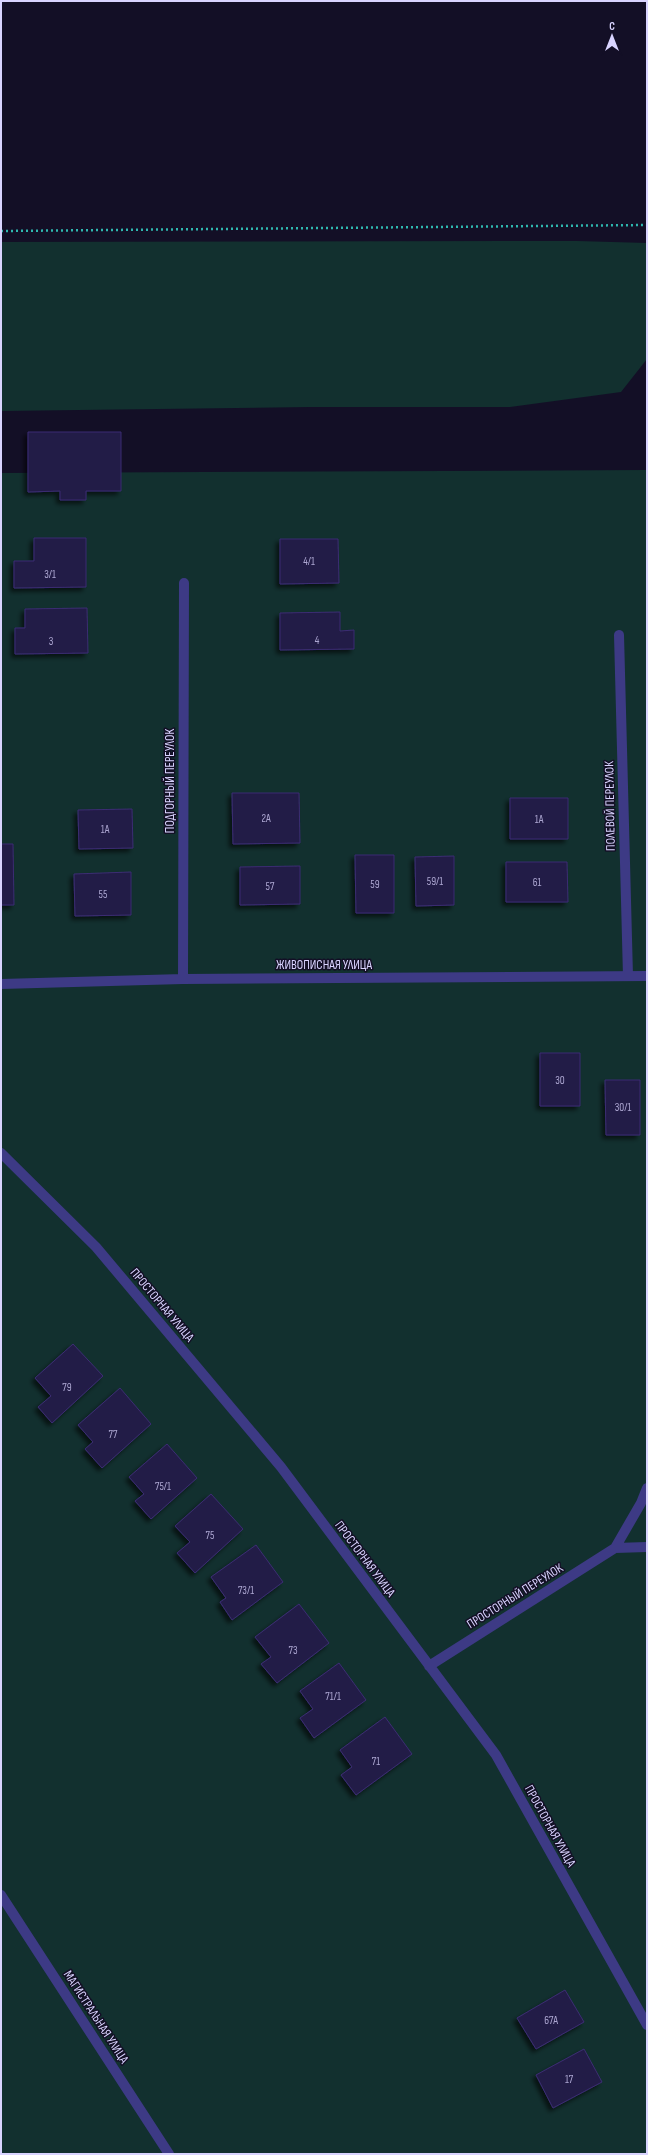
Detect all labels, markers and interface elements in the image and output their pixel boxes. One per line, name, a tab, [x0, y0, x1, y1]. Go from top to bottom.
north arrow	[592, 16, 632, 56]
text: С	[609, 20, 615, 33]
house number: 4/1	[303, 555, 315, 568]
house number: 3/1	[44, 568, 56, 581]
house number: 4	[315, 634, 320, 647]
house number: 3	[49, 635, 54, 648]
street label: ПОДГОРНЫЙ ПЕРЕУЛОК	[162, 729, 178, 833]
street label: ПОЛЕВОЙ ПЕРЕУЛОК	[601, 761, 619, 851]
house number: 2А	[261, 812, 271, 825]
house number: 1А	[535, 813, 544, 826]
house number: 1А	[101, 823, 110, 836]
house number: 59/1	[427, 875, 443, 888]
house number: 61	[533, 876, 541, 889]
house number: 59	[370, 878, 380, 891]
house number: 57	[266, 880, 275, 893]
house number: 55	[99, 888, 107, 901]
street label: ЖИВОПИСНАЯ УЛИЦА	[276, 957, 373, 973]
house number: 30	[555, 1074, 565, 1087]
house number: 30/1	[615, 1101, 631, 1114]
street label: ПРОСТОРНАЯ УЛИЦА	[127, 1265, 198, 1345]
house number: 79	[62, 1381, 72, 1394]
house number: 77	[109, 1428, 118, 1441]
house number: 75/1	[155, 1480, 171, 1493]
street label: ПРОСТОРНАЯ УЛИЦА	[331, 1518, 399, 1601]
house number: 75	[206, 1529, 214, 1542]
street label: ПРОСТОРНЫЙ ПЕРЕУЛОК	[464, 1560, 566, 1632]
house number: 73/1	[238, 1584, 254, 1597]
house number: 73	[288, 1644, 298, 1657]
house number: 71/1	[325, 1690, 341, 1703]
house number: 71	[372, 1755, 380, 1768]
street label: ПРОСТОРНАЯ УЛИЦА	[521, 1782, 579, 1870]
street label: МАГИСТРАЛЬНАЯ УЛИЦА	[60, 1968, 132, 2067]
house number: 67А	[544, 2014, 558, 2027]
house number: 17	[565, 2073, 574, 2086]

